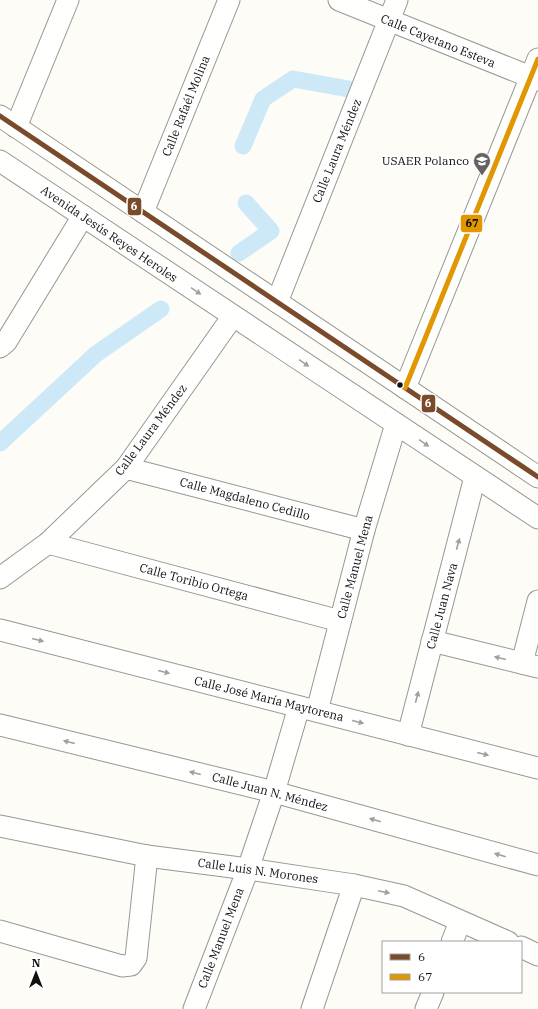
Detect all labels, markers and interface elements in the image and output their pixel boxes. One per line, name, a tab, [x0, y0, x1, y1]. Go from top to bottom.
street label: Calle Cayetano Esteva	[379, 11, 498, 71]
street label: Calle Rafaél Molina	[158, 53, 213, 158]
street label: Calle Laura Méndez	[309, 97, 364, 205]
school or university icon: USAER Polanco	[472, 151, 492, 176]
place label: USAER Polanco	[382, 153, 469, 168]
street label: Avenida Jesús Reyes Heroles	[38, 182, 181, 285]
line badge: 6	[127, 197, 142, 216]
text: 6	[131, 199, 138, 213]
line badge: 67	[460, 214, 483, 233]
text: 67	[465, 216, 479, 230]
one-way arrow	[191, 287, 201, 295]
one-way arrow	[299, 359, 309, 367]
unlabelled marker	[395, 380, 405, 390]
street label: Calle Laura Méndez	[111, 381, 190, 478]
line badge: 6	[421, 394, 436, 413]
text: 6	[425, 396, 432, 410]
one-way arrow	[419, 439, 429, 447]
street label: Calle Magdaleno Cedillo	[178, 474, 312, 523]
street label: Calle Manuel Mena	[333, 513, 376, 620]
one-way arrow	[455, 538, 461, 550]
street label: Calle Toribio Ortega	[138, 560, 251, 603]
street label: Calle Juan Nava	[423, 561, 460, 651]
one-way arrow	[32, 637, 44, 643]
one-way arrow	[494, 655, 506, 661]
one-way arrow	[158, 669, 170, 675]
street label: Calle José María Maytorena	[193, 673, 346, 724]
one-way arrow	[415, 691, 421, 703]
one-way arrow	[352, 719, 364, 725]
one-way arrow	[63, 739, 75, 745]
one-way arrow	[478, 751, 490, 757]
one-way arrow	[189, 769, 201, 775]
street label: Calle Juan N. Méndez	[210, 769, 330, 814]
one-way arrow	[369, 817, 381, 823]
one-way arrow	[494, 851, 507, 857]
street label: Calle Luis N. Morones	[197, 855, 319, 886]
street label: Calle Manuel Mena	[194, 885, 247, 990]
one-way arrow	[377, 889, 390, 895]
legend	[382, 941, 522, 993]
text: 6	[418, 949, 425, 964]
north arrow	[16, 953, 56, 993]
text: N	[32, 956, 41, 970]
text: 67	[418, 969, 432, 984]

